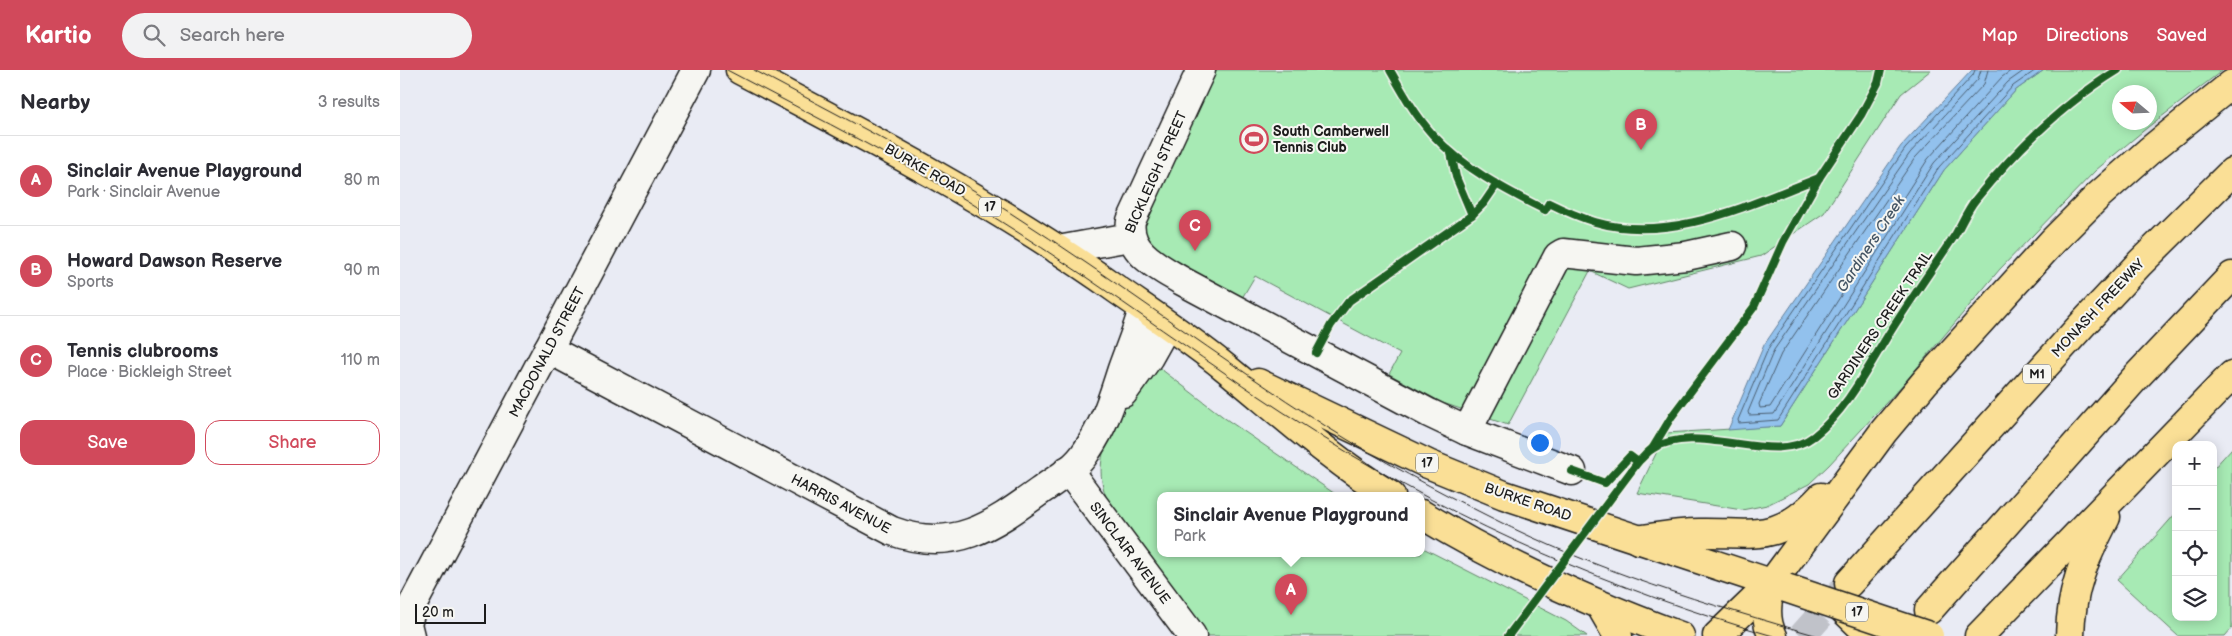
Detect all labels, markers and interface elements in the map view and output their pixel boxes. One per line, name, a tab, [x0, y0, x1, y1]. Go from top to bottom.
search box	[122, 13, 472, 58]
text: Kartio	[25, 21, 92, 50]
icon: search	[140, 21, 168, 49]
text: Search here	[180, 24, 285, 47]
text: Map	[1982, 25, 2018, 46]
text: Directions	[2046, 25, 2128, 46]
text: Saved	[2156, 25, 2207, 46]
north arrow	[2112, 85, 2157, 130]
text: Nearby	[20, 90, 90, 115]
text: 3 results	[318, 93, 380, 112]
street label: BICKLEIGH STREET	[1121, 108, 1191, 236]
pin: B	[1625, 109, 1657, 150]
place label: South Camberwell Tennis Club	[1273, 123, 1389, 156]
sports icon: South Camberwell Tennis Club	[1239, 124, 1269, 154]
street label: BURKE ROAD	[881, 140, 969, 200]
text: Sinclair Avenue Playground	[67, 160, 302, 183]
text: A	[31, 171, 41, 190]
text: 80 m	[344, 171, 380, 190]
text: Park · Sinclair Avenue	[67, 183, 220, 202]
water label: Gardiners Creek	[1833, 192, 1910, 296]
road number: 17	[979, 198, 1001, 216]
pin: C	[1179, 210, 1211, 251]
street label: GARDINERS CREEK TRAIL	[1824, 248, 1936, 402]
text: Howard Dawson Reserve	[67, 250, 282, 273]
street label: MONASH FREEWAY	[2048, 255, 2148, 361]
text: B	[30, 261, 42, 280]
text: 90 m	[344, 261, 380, 280]
text: Sports	[67, 273, 114, 292]
street label: MACDONALD STREET	[505, 283, 589, 420]
text: Tennis clubrooms	[67, 340, 218, 363]
text: C	[30, 351, 42, 370]
text: 110 m	[341, 351, 380, 370]
text: Place · Bickleigh Street	[67, 363, 232, 382]
road number: M1	[2023, 364, 2051, 384]
button: Save	[20, 420, 195, 465]
button: Share	[205, 420, 380, 465]
your location	[1527, 430, 1553, 456]
map controls	[2172, 441, 2217, 621]
button: +	[2172, 441, 2217, 486]
road number: 17	[1416, 453, 1438, 472]
street label: HARRIS AVENUE	[788, 471, 894, 537]
street label: BURKE ROAD	[1482, 479, 1574, 525]
button: −	[2172, 486, 2217, 531]
popup	[1157, 492, 1425, 557]
street label: SINCLAIR AVENUE	[1086, 499, 1174, 607]
text: Sinclair Avenue Playground	[1173, 504, 1409, 527]
text: Park	[1173, 527, 1206, 546]
button: locate	[2172, 531, 2217, 576]
pin: A	[1275, 574, 1307, 615]
button: layers	[2172, 576, 2217, 621]
scale bar	[415, 601, 486, 624]
road number: 17	[1846, 602, 1868, 622]
text: 20 m	[422, 604, 454, 621]

